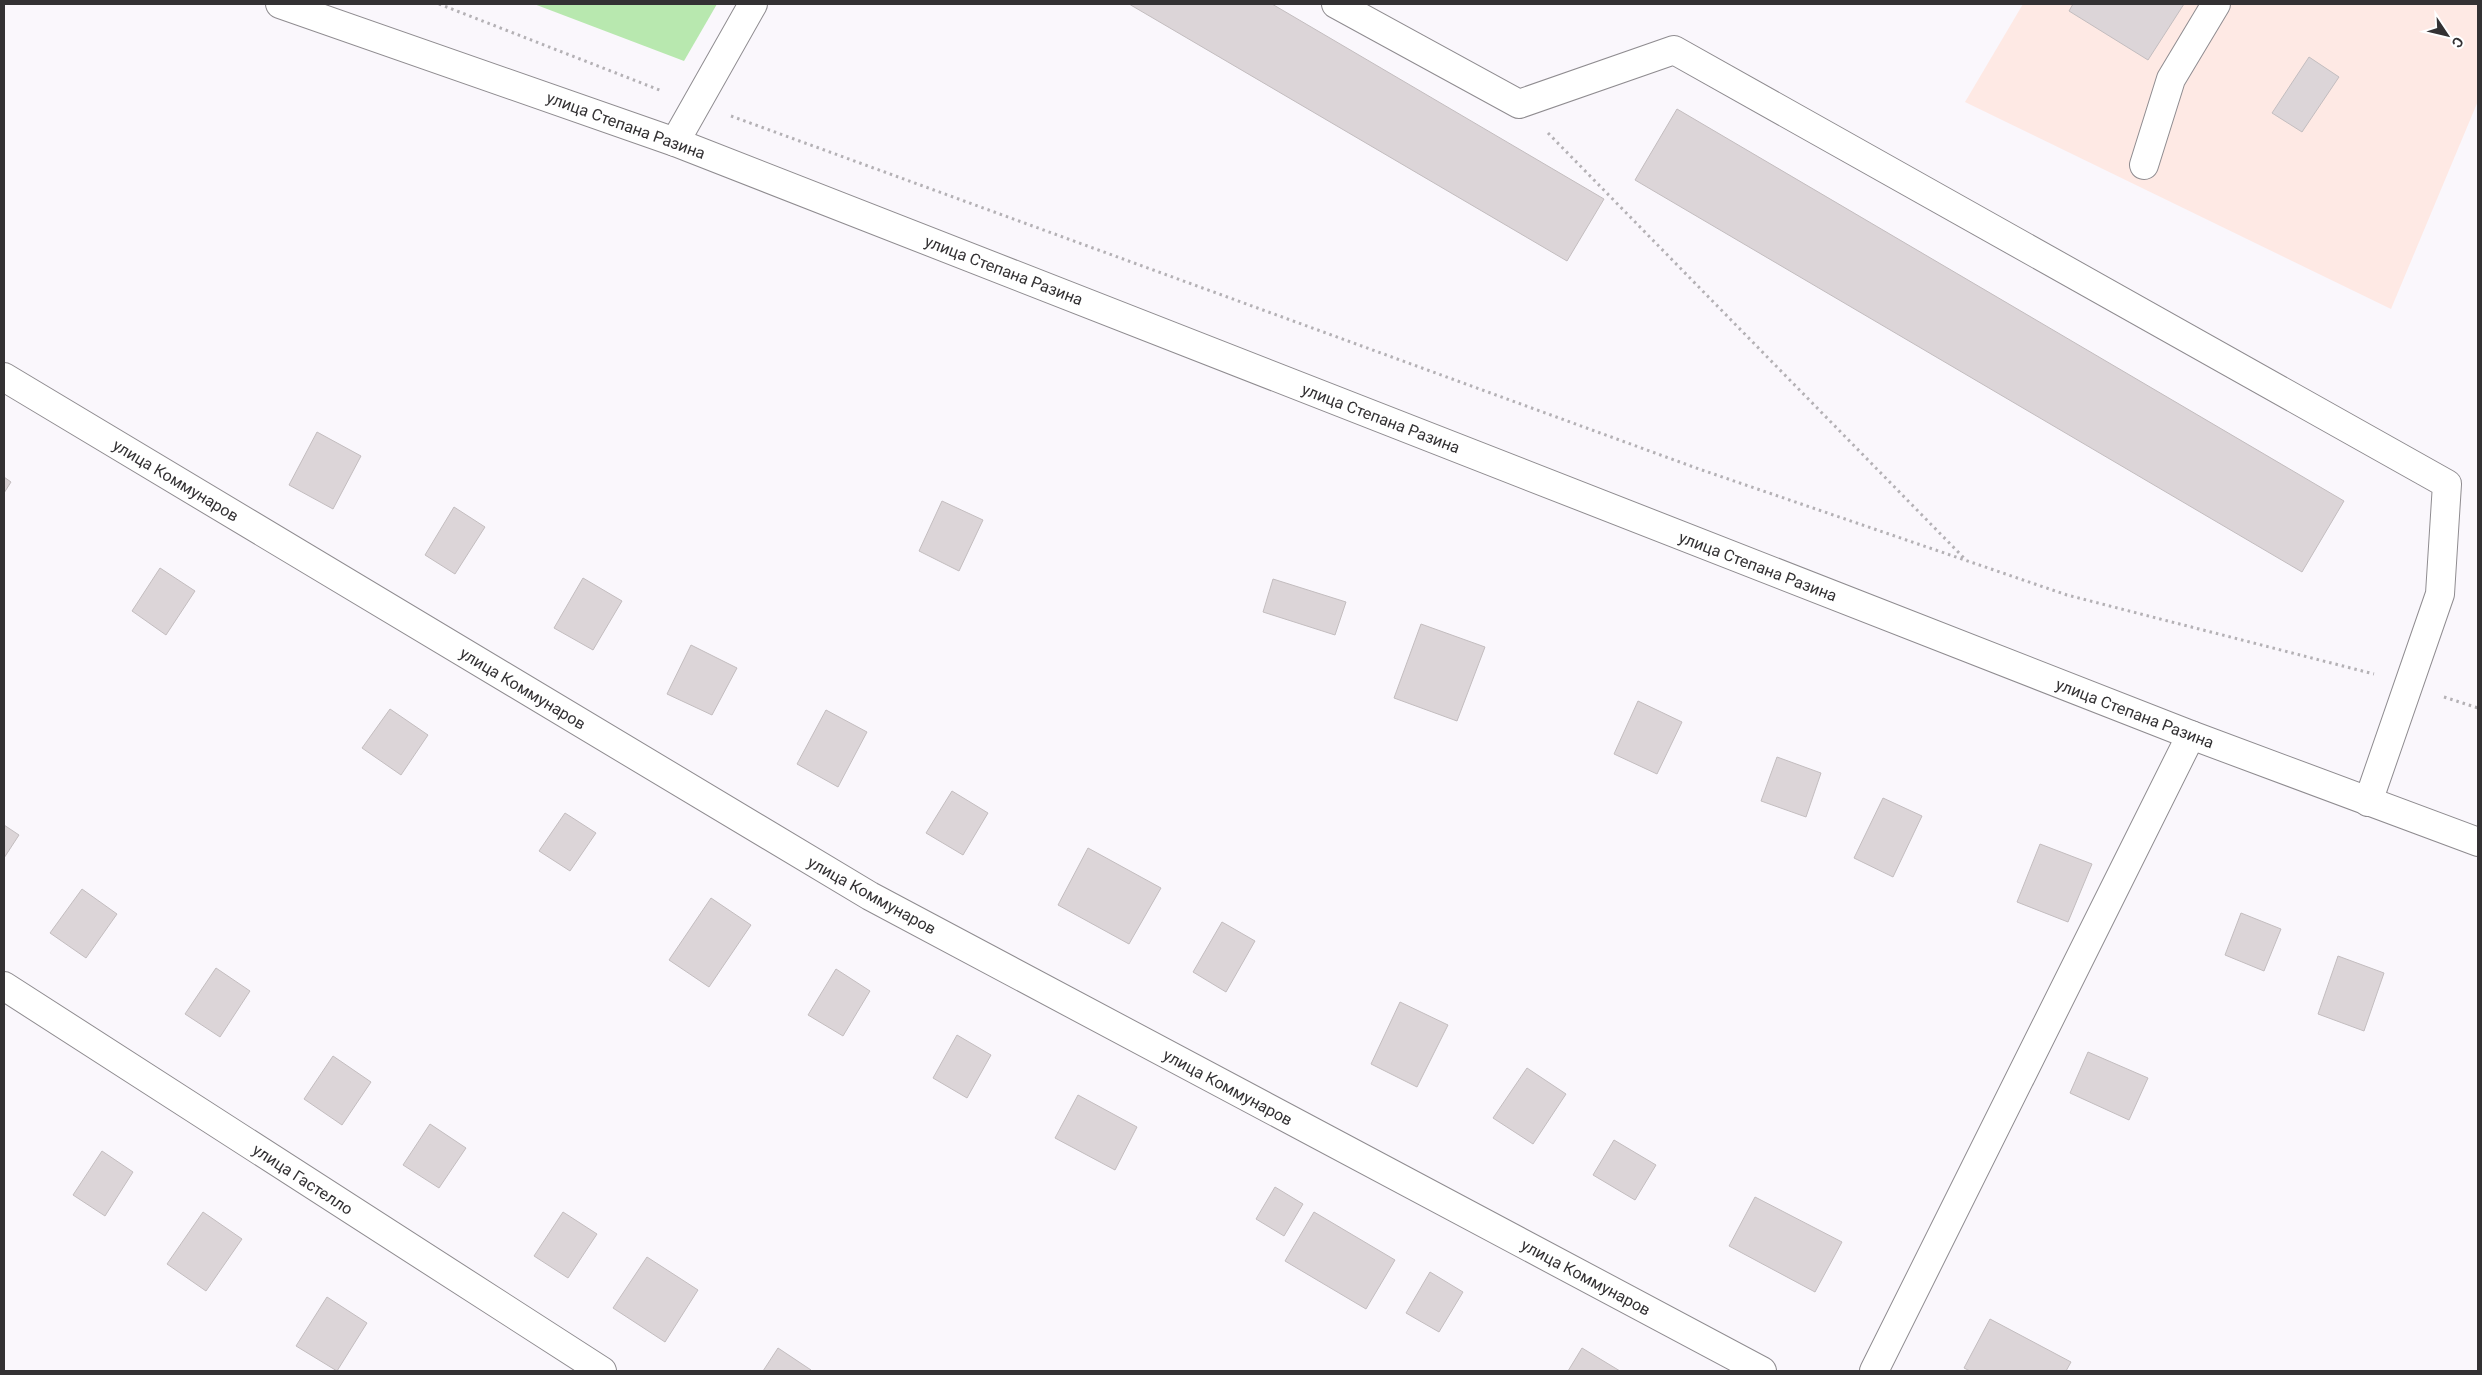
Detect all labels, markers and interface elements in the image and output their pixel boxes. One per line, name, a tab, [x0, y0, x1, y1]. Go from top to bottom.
north arrow	[2422, 10, 2472, 60]
text: С	[2448, 34, 2467, 51]
street label: улица Степана Разина	[544, 88, 708, 163]
street label: улица Степана Разина	[922, 232, 1086, 309]
street label: улица Степана Разина	[1299, 380, 1463, 457]
street label: улица Коммунаров	[109, 435, 242, 526]
street label: улица Степана Разина	[1676, 528, 1840, 605]
street label: улица Коммунаров	[456, 643, 589, 734]
street label: улица Степана Разина	[2053, 675, 2217, 752]
street label: улица Коммунаров	[804, 852, 939, 939]
street label: улица Коммунаров	[1160, 1045, 1296, 1130]
street label: улица Гастелло	[249, 1140, 356, 1219]
street label: улица Коммунаров	[1518, 1235, 1654, 1320]

